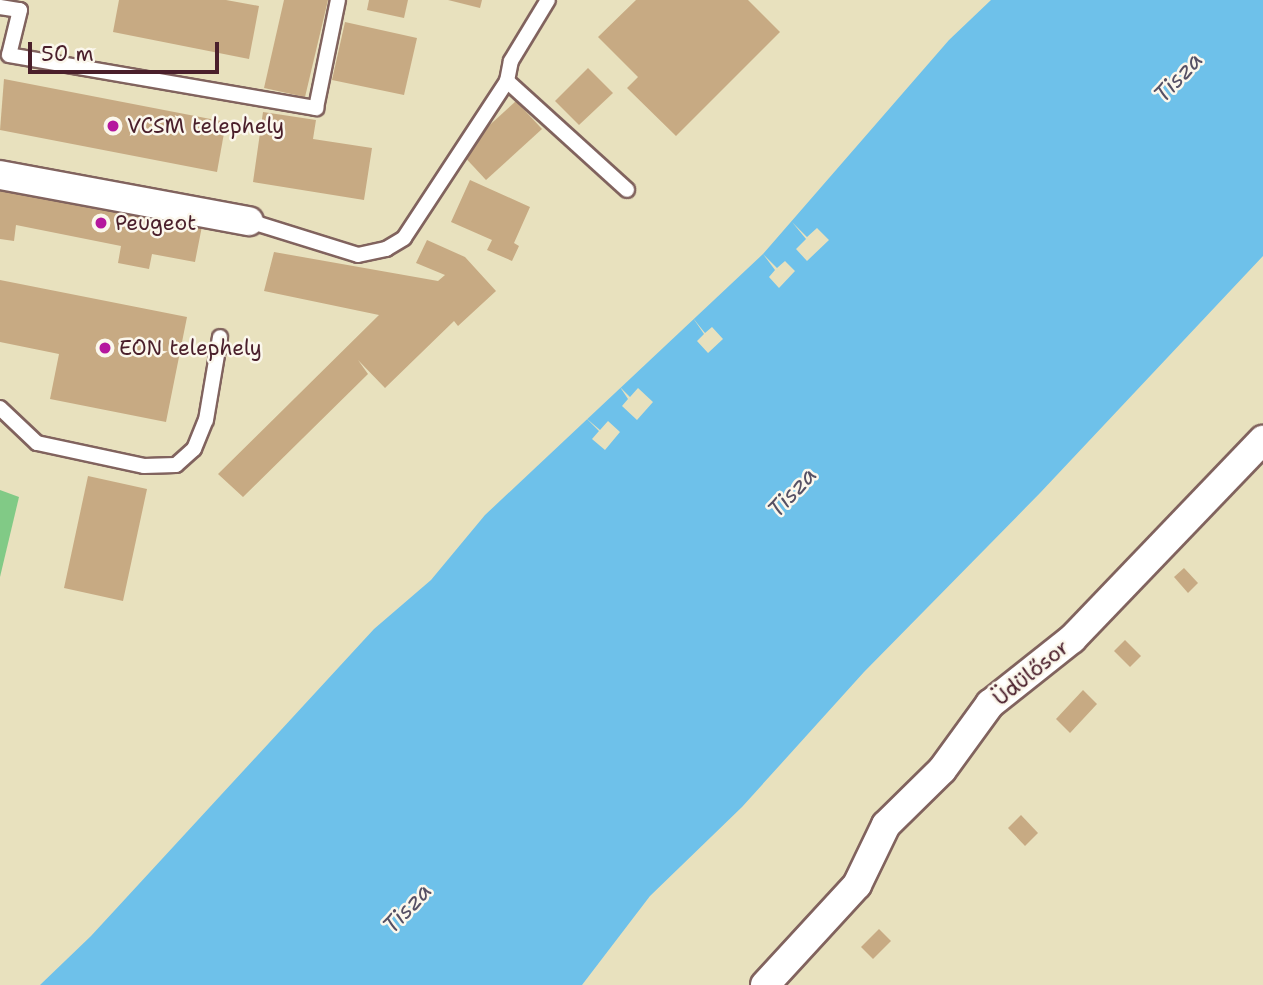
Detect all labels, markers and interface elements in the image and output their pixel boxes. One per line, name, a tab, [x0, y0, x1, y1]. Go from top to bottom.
scale bar	[32, 28, 222, 72]
text: 50 m	[41, 40, 94, 68]
water label: Tisza	[1148, 46, 1208, 108]
place label: VCSM telephely	[127, 113, 284, 139]
marker: VCSM telephely	[105, 118, 121, 134]
place label: Peugeot	[115, 210, 196, 236]
marker: Peugeot	[93, 215, 109, 231]
place label: EON telephely	[119, 335, 262, 361]
marker: EON telephely	[97, 340, 113, 356]
water label: Tisza	[762, 461, 822, 523]
street label: Üdülősor	[988, 635, 1074, 711]
water label: Tisza	[377, 877, 437, 939]

